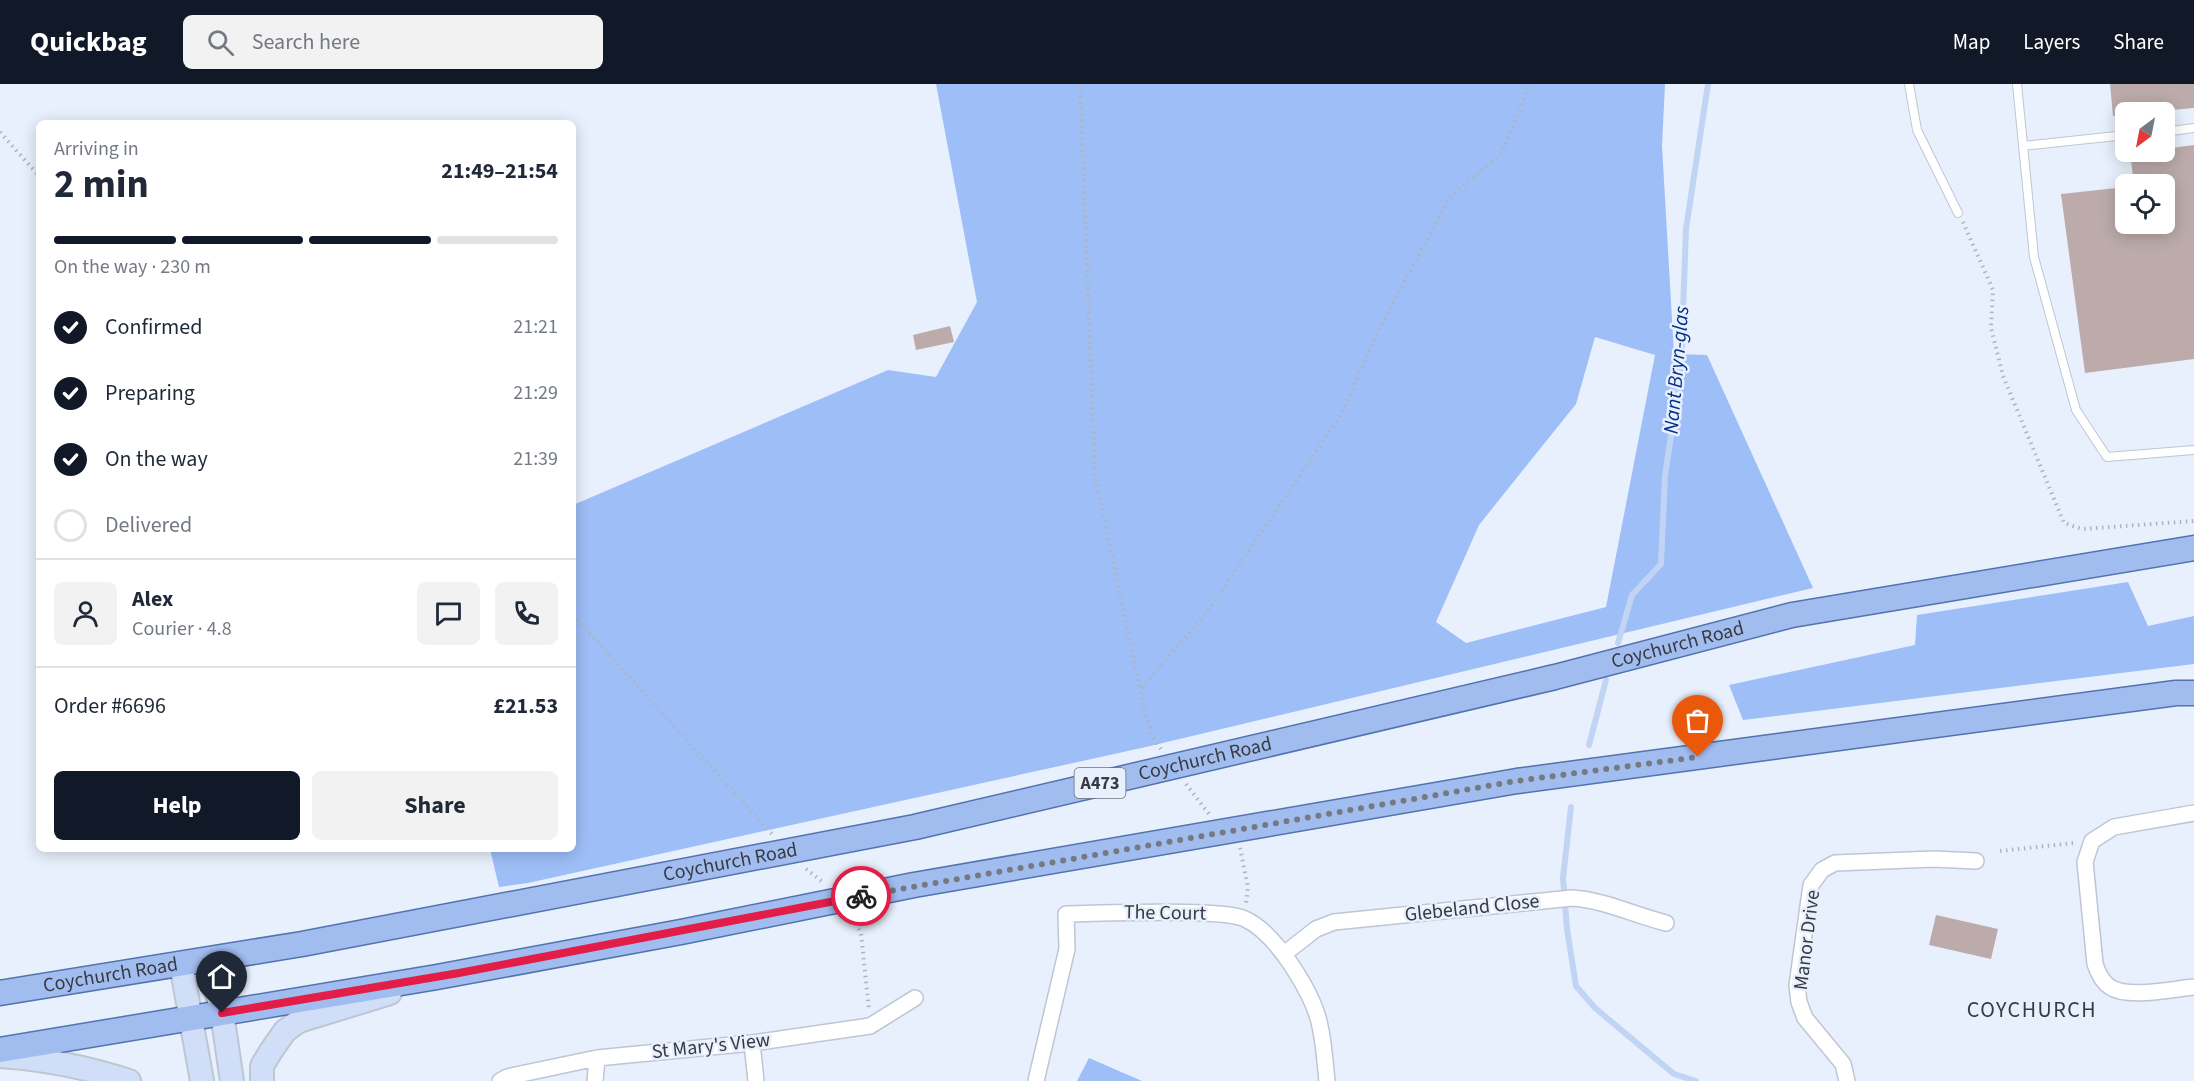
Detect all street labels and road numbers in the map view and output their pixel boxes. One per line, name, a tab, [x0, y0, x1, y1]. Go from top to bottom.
street label: Coychurch Road	[1608, 614, 1747, 676]
street label: Coychurch Road	[1136, 730, 1275, 788]
road number: A473	[1074, 768, 1126, 798]
street label: Coychurch Road	[661, 836, 800, 889]
street label: Glebeland Close	[1403, 887, 1541, 929]
street label: Manor Drive	[1787, 888, 1827, 992]
street label: The Court	[1124, 898, 1207, 928]
street label: Coychurch Road	[41, 950, 180, 1000]
street label: St Mary's View	[650, 1026, 772, 1066]

